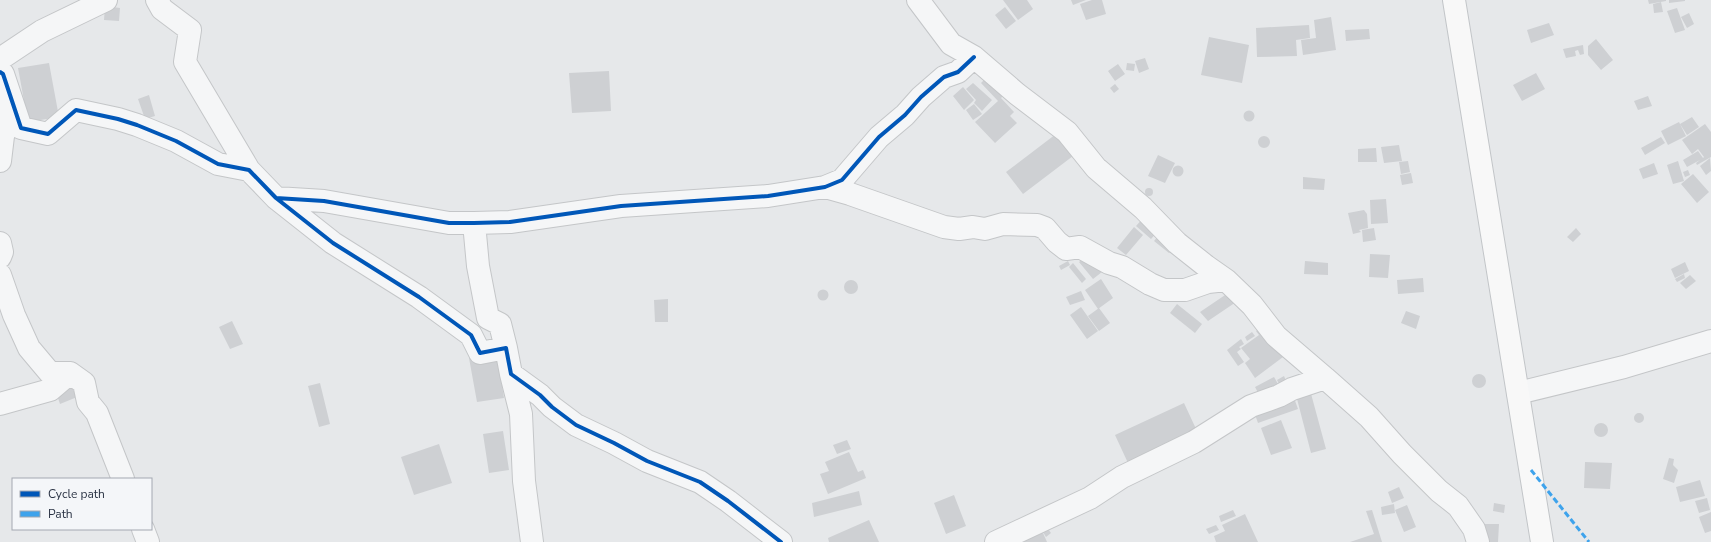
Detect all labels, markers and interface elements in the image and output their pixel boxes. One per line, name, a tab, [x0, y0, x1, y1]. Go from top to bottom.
legend	[12, 478, 152, 530]
text: Cycle path	[48, 486, 105, 502]
text: Path	[48, 506, 73, 522]

